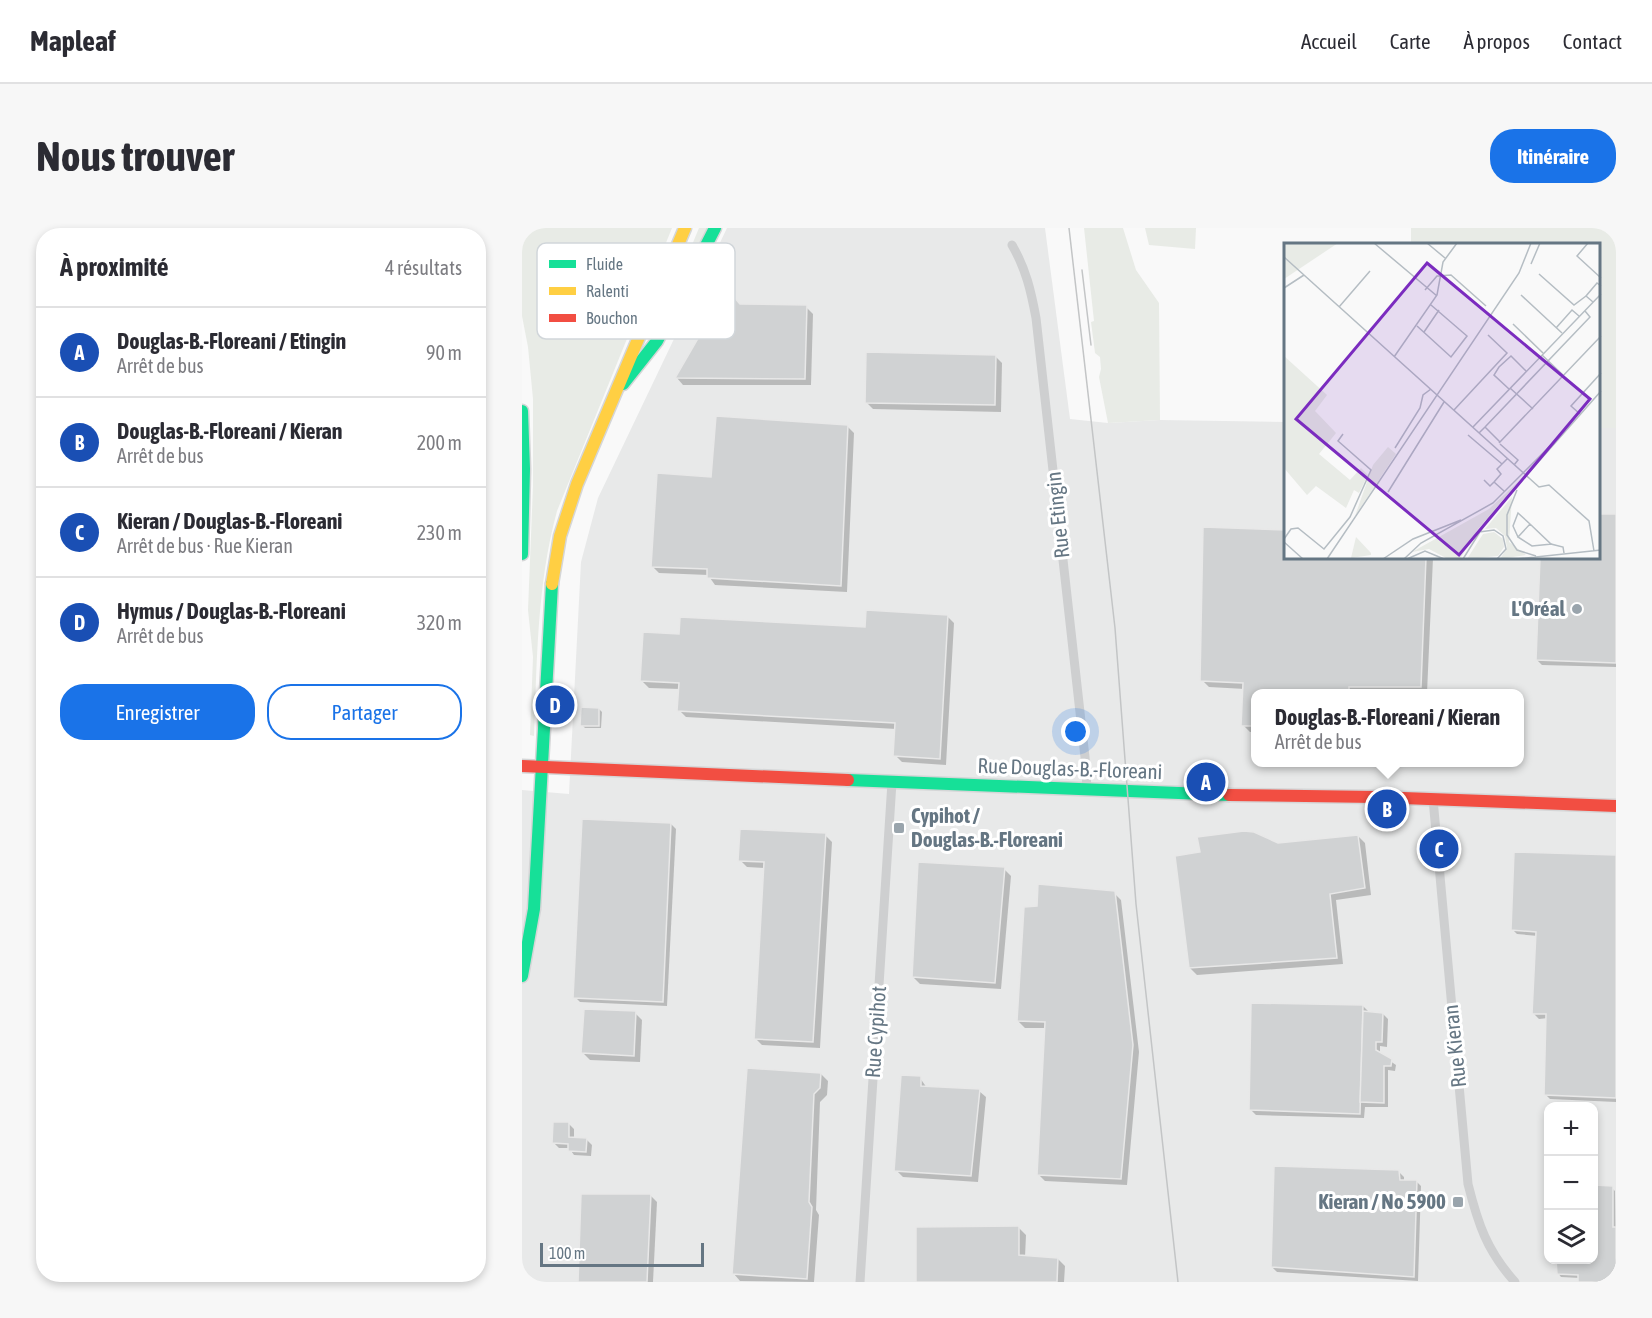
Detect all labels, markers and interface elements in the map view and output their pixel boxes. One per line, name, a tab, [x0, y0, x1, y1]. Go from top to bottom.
text: Mapleaf	[30, 25, 116, 57]
text: Accueil	[1301, 29, 1357, 53]
text: Carte	[1390, 29, 1430, 53]
text: À propos	[1463, 29, 1530, 53]
text: Contact	[1563, 29, 1622, 53]
button: Itinéraire	[1490, 129, 1616, 183]
text: Nous trouver	[36, 132, 234, 180]
legend	[537, 243, 735, 339]
inset map	[1284, 243, 1601, 560]
text: À proximité	[60, 252, 168, 282]
text: Fluide	[586, 255, 623, 273]
text: 4 résultats	[385, 256, 462, 279]
text: Ralenti	[586, 282, 629, 300]
text: Bouchon	[586, 309, 638, 327]
text: Douglas-B.-Floreani / Etingin	[117, 328, 346, 354]
text: A	[75, 341, 84, 364]
text: 90 m	[426, 341, 462, 364]
text: Arrêt de bus	[117, 354, 204, 377]
text: Douglas-B.-Floreani / Kieran	[117, 418, 342, 444]
text: B	[75, 431, 84, 454]
text: 200 m	[417, 431, 462, 454]
text: Arrêt de bus	[117, 444, 204, 467]
street label: Rue Etingin	[1041, 471, 1073, 560]
text: Kieran / Douglas-B.-Floreani	[117, 508, 342, 534]
text: C	[75, 521, 84, 544]
text: 230 m	[417, 521, 462, 544]
text: Arrêt de bus · Rue Kieran	[117, 534, 293, 557]
place label: L'Oréal	[1511, 596, 1565, 620]
text: Hymus / Douglas-B.-Floreani	[117, 598, 346, 624]
marker: L'Oréal	[1570, 602, 1584, 616]
text: D	[74, 611, 85, 634]
text: 320 m	[417, 611, 462, 634]
text: Arrêt de bus	[117, 624, 204, 647]
pin: D	[536, 682, 574, 728]
button: Enregistrer	[60, 684, 255, 740]
button: Partager	[267, 684, 462, 740]
popup	[1251, 689, 1524, 767]
text: Douglas-B.-Floreani / Kieran	[1275, 704, 1500, 730]
your location	[1061, 717, 1090, 746]
text: Arrêt de bus	[1275, 730, 1361, 753]
street label: Rue Douglas-B.-Floreani	[977, 753, 1163, 783]
pin: A	[1186, 760, 1226, 804]
pin: B	[1368, 786, 1406, 832]
place label: Cypihot / Douglas-B.-Floreani	[911, 803, 1063, 851]
marker: Cypihot / Douglas-B.-Floreani	[892, 821, 906, 835]
pin: C	[1420, 826, 1458, 872]
street label: Rue Cypihot	[860, 985, 890, 1079]
street label: Rue Kieran	[1438, 1003, 1470, 1089]
map controls	[1544, 1102, 1598, 1264]
button: +	[1544, 1102, 1598, 1156]
button: −	[1544, 1156, 1598, 1210]
place label: Kieran / No 5900	[1318, 1189, 1446, 1213]
marker: Kieran / No 5900	[1451, 1195, 1465, 1209]
button: layers	[1544, 1210, 1598, 1264]
scale bar	[540, 1240, 704, 1268]
text: 100 m	[549, 1244, 585, 1262]

